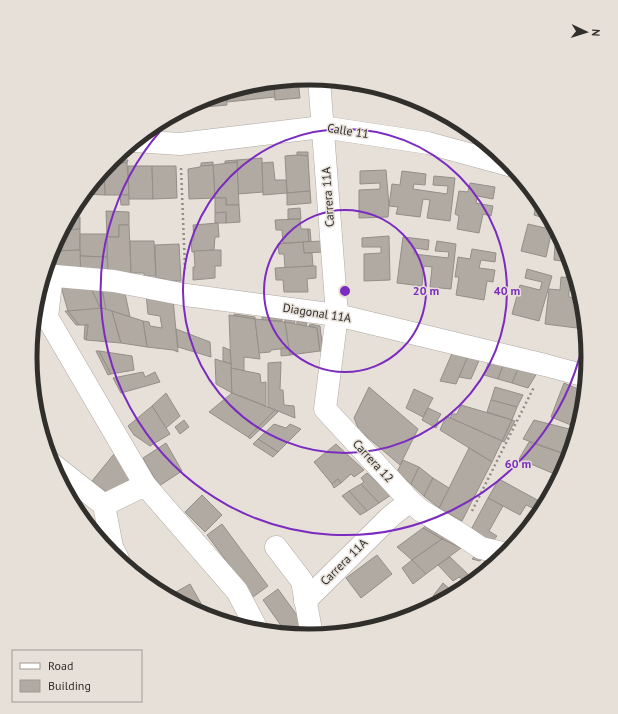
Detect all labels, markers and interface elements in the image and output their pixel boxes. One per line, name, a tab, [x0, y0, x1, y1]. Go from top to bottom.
north arrow	[566, 12, 606, 52]
text: N	[589, 29, 603, 37]
street label: Calle 11	[326, 120, 370, 141]
street label: Carrera 11A	[318, 166, 337, 228]
text: 20 m	[413, 283, 439, 298]
text: 40 m	[494, 283, 520, 298]
centre of rings	[338, 284, 352, 298]
street label: Diagonal 11A	[282, 300, 352, 325]
street label: Carrera 12	[350, 436, 397, 485]
text: 60 m	[505, 456, 531, 471]
street label: Carrera 11A	[317, 535, 370, 588]
legend	[12, 650, 142, 702]
text: Road	[48, 658, 73, 673]
text: Building	[48, 678, 91, 693]

